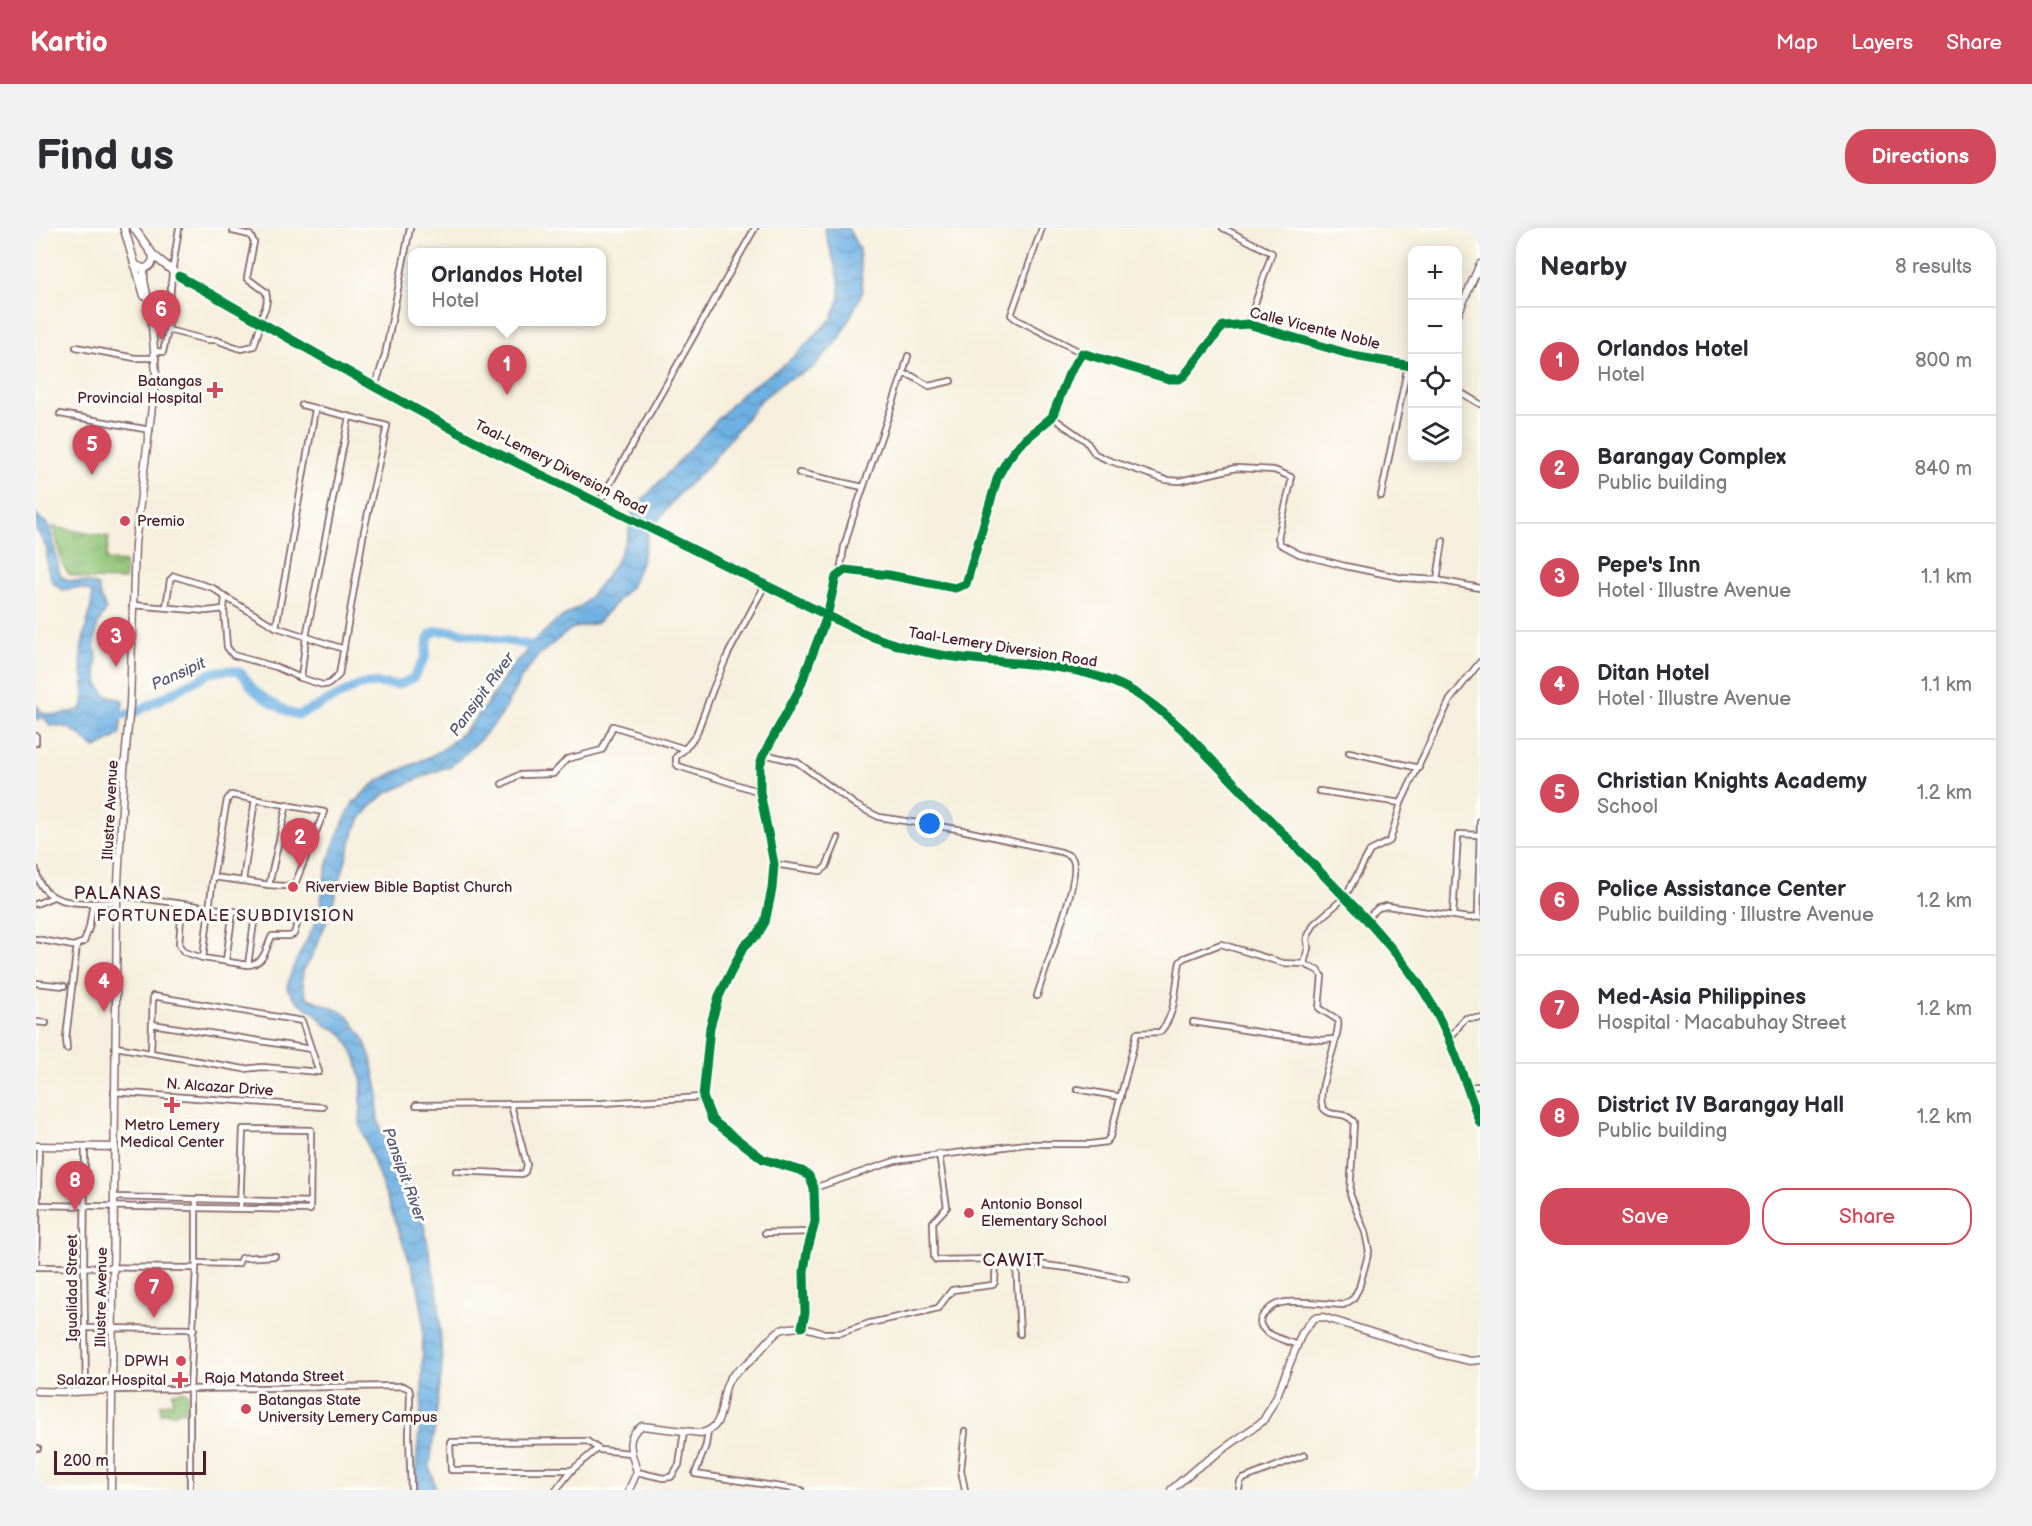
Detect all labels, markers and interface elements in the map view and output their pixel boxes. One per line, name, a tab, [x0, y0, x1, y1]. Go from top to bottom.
text: Kartio	[30, 26, 108, 59]
text: Map	[1776, 30, 1818, 55]
text: Layers	[1851, 30, 1913, 55]
text: Share	[1946, 30, 2002, 55]
button: Directions	[1845, 129, 1996, 184]
text: Find us	[36, 131, 174, 182]
map controls	[1408, 246, 1462, 462]
button: +	[1408, 246, 1462, 300]
popup	[408, 248, 606, 326]
text: Nearby	[1540, 252, 1627, 283]
text: 8 results	[1895, 255, 1972, 279]
text: Orlandos Hotel	[431, 262, 583, 289]
text: Hotel	[431, 289, 479, 313]
pin: 6	[142, 291, 180, 340]
button: −	[1408, 300, 1462, 354]
street label: Calle Vicente Noble	[1248, 303, 1382, 354]
text: Orlandos Hotel	[1597, 336, 1748, 363]
pin: 1	[488, 346, 526, 395]
text: 1	[1555, 349, 1564, 373]
text: 800 m	[1915, 349, 1972, 373]
button: locate	[1408, 354, 1462, 408]
text: Hotel	[1597, 363, 1645, 387]
place label: Batangas Provincial Hospital	[77, 372, 203, 408]
marker: Batangas Provincial Hospital	[206, 381, 224, 399]
button: layers	[1408, 408, 1462, 462]
street label: Taal-Lemery Diversion Road	[471, 416, 650, 519]
pin: 5	[72, 426, 112, 475]
text: Barangay Complex	[1597, 444, 1786, 471]
text: 2	[1554, 457, 1565, 481]
text: 840 m	[1914, 457, 1972, 481]
text: Public building	[1597, 471, 1727, 495]
place label: Premio	[137, 512, 185, 531]
marker: Premio	[118, 514, 132, 528]
text: Pepe's Inn	[1597, 552, 1701, 579]
text: 3	[1554, 565, 1565, 589]
text: 1.1 km	[1921, 565, 1972, 589]
text: Hotel · Illustre Avenue	[1597, 579, 1791, 603]
pin: 3	[96, 618, 136, 667]
street label: Taal-Lemery Diversion Road	[907, 623, 1099, 672]
water label: Pansipit River	[446, 648, 520, 740]
water label: Pansipit	[149, 654, 210, 695]
text: Ditan Hotel	[1597, 660, 1710, 687]
text: 4	[1554, 673, 1565, 697]
text: 1.1 km	[1921, 673, 1972, 697]
text: Hotel · Illustre Avenue	[1597, 687, 1791, 711]
street label: Illustre Avenue	[98, 759, 123, 861]
text: Christian Knights Academy	[1597, 768, 1867, 795]
text: 5	[1554, 781, 1565, 805]
text: 1.2 km	[1917, 781, 1972, 805]
text: School	[1597, 795, 1658, 819]
your location	[915, 809, 944, 838]
pin: 2	[280, 818, 320, 868]
text: Police Assistance Center	[1597, 876, 1846, 903]
place label: Riverview Bible Baptist Church	[305, 878, 512, 897]
marker: Riverview Bible Baptist Church	[286, 880, 300, 894]
district label: PALANAS	[74, 883, 162, 904]
text: 6	[1553, 889, 1566, 913]
text: 1.2 km	[1917, 889, 1972, 913]
text: Public building · Illustre Avenue	[1597, 903, 1874, 927]
district label: FORTUNEDALE SUBDIVISION	[97, 907, 355, 926]
pin: 4	[84, 962, 124, 1012]
text: Med-Asia Philippines	[1597, 984, 1806, 1011]
text: 7	[1554, 997, 1565, 1021]
text: 1.2 km	[1917, 997, 1972, 1021]
text: Hospital · Macabuhay Street	[1597, 1011, 1846, 1035]
street label: N. Alcazar Drive	[166, 1074, 274, 1101]
text: District IV Barangay Hall	[1597, 1092, 1844, 1119]
marker: Metro Lemery Medical Center	[163, 1096, 181, 1114]
text: 8	[1553, 1105, 1566, 1129]
text: 1.2 km	[1917, 1105, 1972, 1129]
place label: Metro Lemery Medical Center	[120, 1116, 225, 1152]
text: Public building	[1597, 1119, 1727, 1143]
water label: Pansipit River	[378, 1125, 430, 1225]
pin: 8	[56, 1162, 94, 1211]
button: Save	[1540, 1188, 1750, 1245]
button: Share	[1762, 1188, 1972, 1245]
place label: Antonio Bonsol Elementary School	[981, 1195, 1107, 1231]
marker: Antonio Bonsol Elementary School	[962, 1206, 976, 1220]
street label: Igualidad Street	[63, 1234, 82, 1342]
street label: Illustre Avenue	[91, 1247, 112, 1347]
district label: CAWIT	[983, 1250, 1045, 1271]
pin: 7	[134, 1268, 174, 1318]
place label: DPWH	[124, 1352, 169, 1371]
marker: DPWH	[174, 1354, 188, 1368]
street label: Raja Matanda Street	[204, 1367, 344, 1388]
place label: Salazar Hospital	[57, 1371, 166, 1390]
marker: Salazar Hospital	[171, 1371, 189, 1389]
place label: Batangas State University Lemery Campus	[258, 1391, 438, 1427]
marker: Batangas State University Lemery Campus	[239, 1402, 253, 1416]
scale bar	[54, 1448, 206, 1476]
text: 200 m	[63, 1452, 109, 1471]

